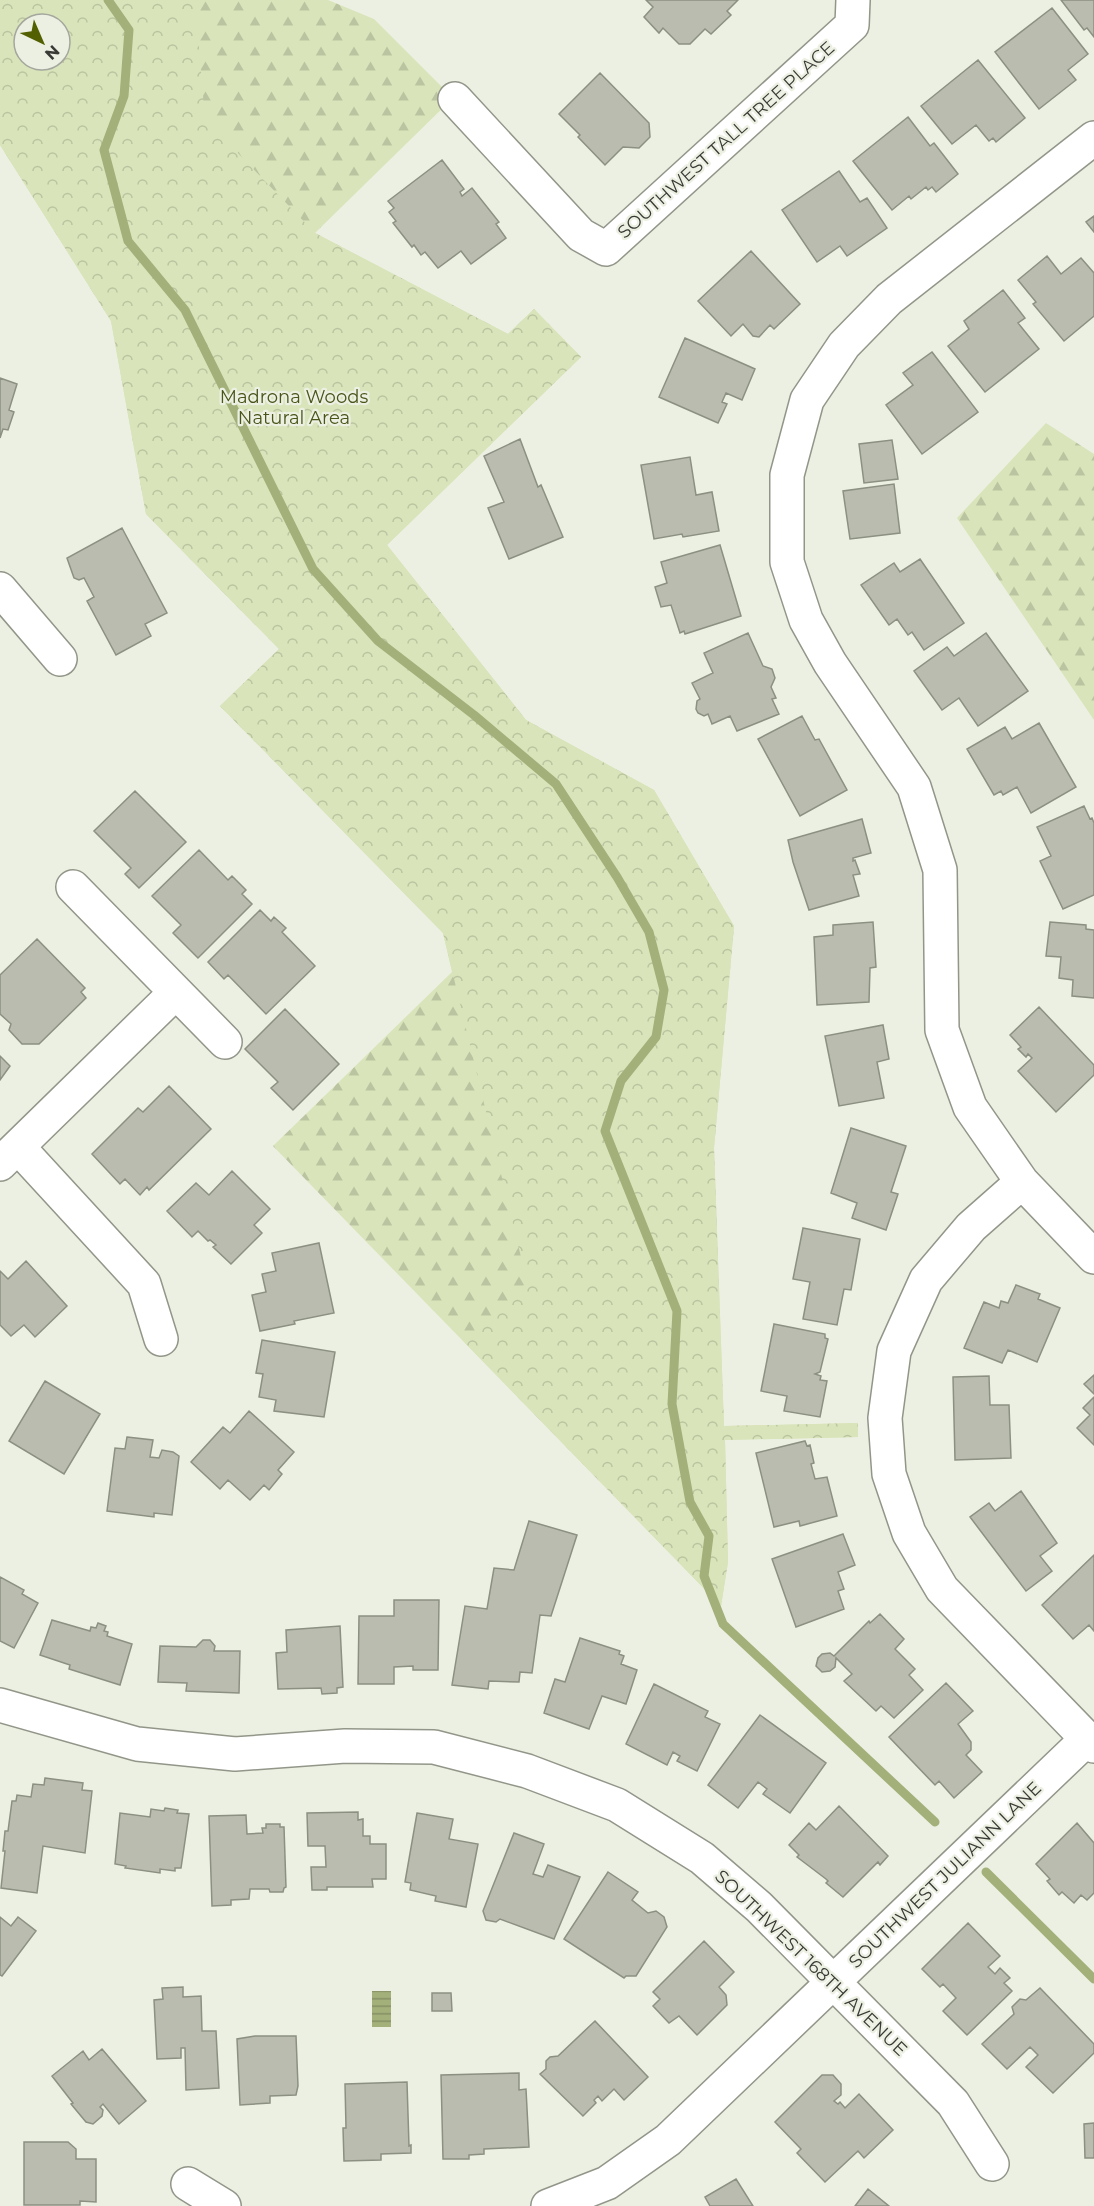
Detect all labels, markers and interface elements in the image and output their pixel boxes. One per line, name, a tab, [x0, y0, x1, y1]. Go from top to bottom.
north arrow	[12, 12, 72, 72]
street label: SOUTHWEST TALL TREE PLACE	[613, 37, 839, 243]
text: N	[41, 41, 63, 64]
park label: Madrona Woods Natural Area	[220, 386, 368, 429]
street label: SOUTHWEST JULIANN LANE	[844, 1777, 1046, 1973]
street label: SOUTHWEST 168TH AVENUE	[710, 1865, 912, 2061]

